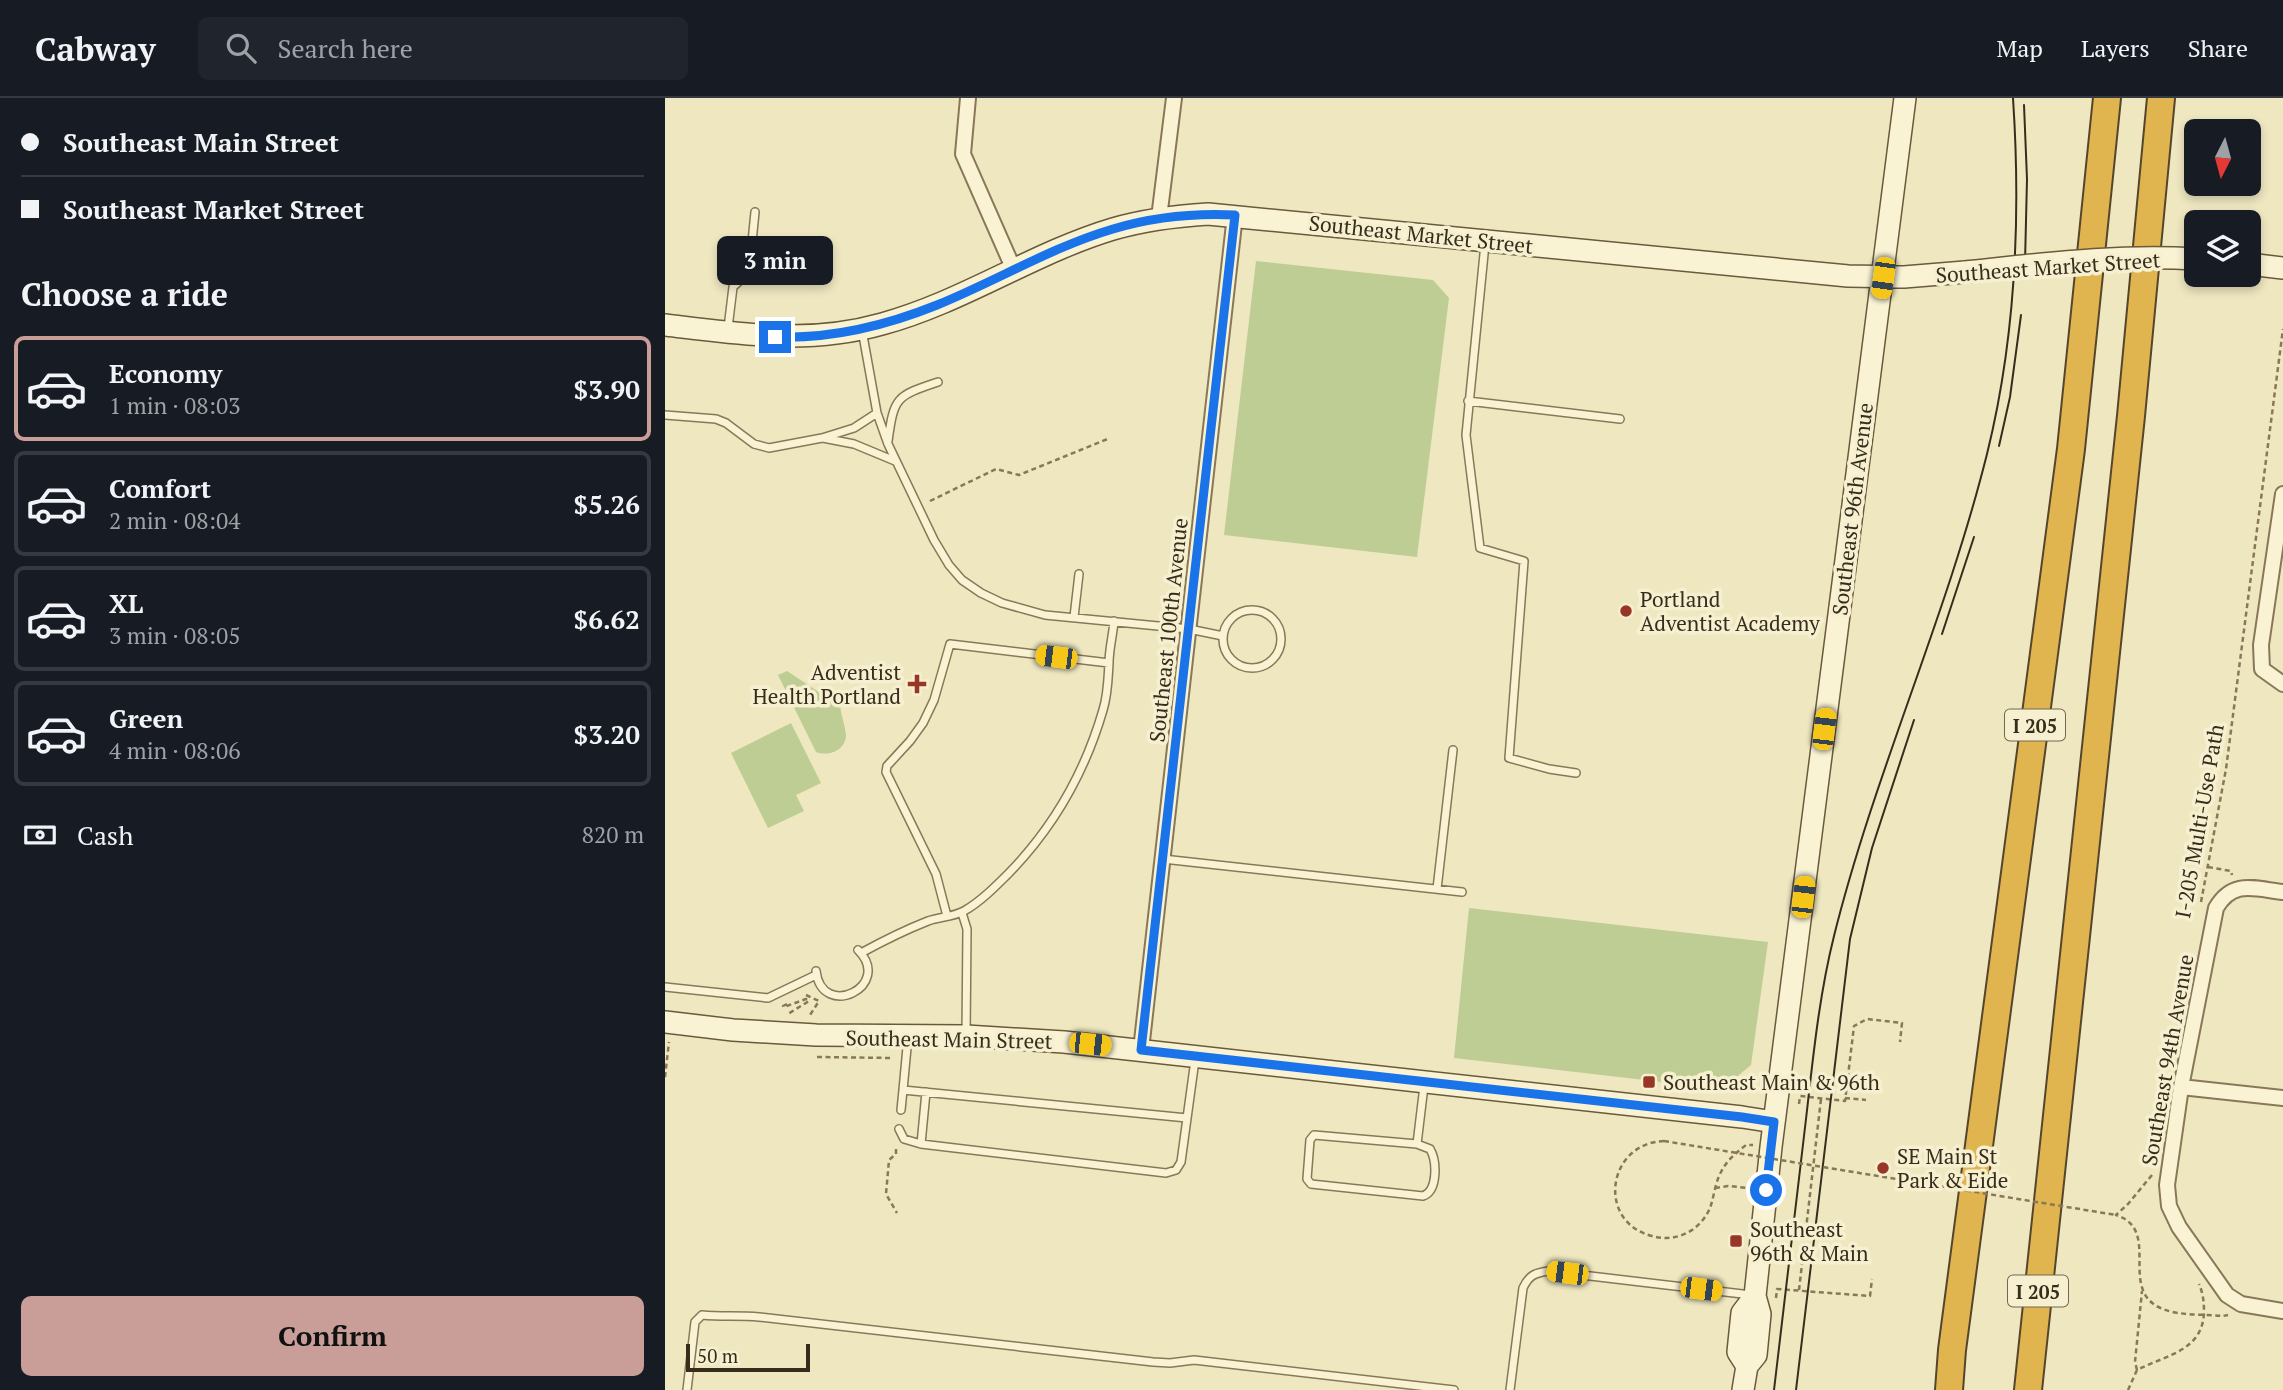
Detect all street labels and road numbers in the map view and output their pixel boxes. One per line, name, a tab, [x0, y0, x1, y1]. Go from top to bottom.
street label: Southeast Market Street	[1308, 208, 1535, 260]
street label: Southeast Market Street	[1935, 245, 2161, 289]
street label: Southeast 96th Avenue	[1825, 401, 1879, 617]
street label: Southeast 100th Avenue	[1142, 516, 1194, 744]
road number: I 205	[2005, 710, 2065, 740]
street label: I-205 Multi-Use Path	[2168, 722, 2230, 920]
street label: Southeast 94th Avenue	[2135, 952, 2199, 1168]
street label: Southeast Main Street	[845, 1023, 1053, 1055]
road number: I 205	[2008, 1275, 2068, 1306]

